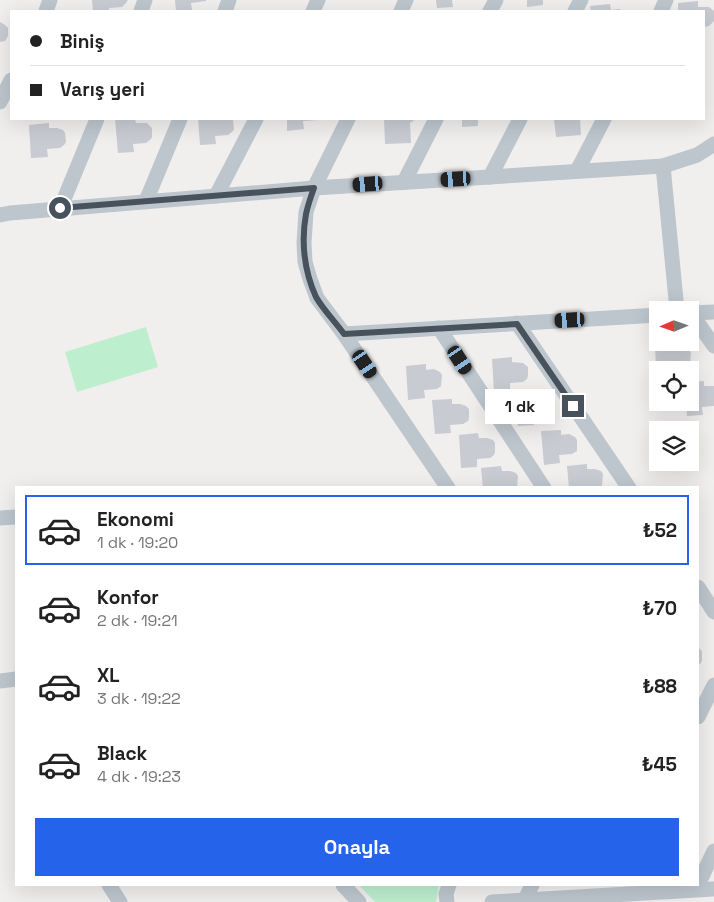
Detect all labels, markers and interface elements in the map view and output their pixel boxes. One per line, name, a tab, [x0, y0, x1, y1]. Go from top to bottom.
text: Biniş	[60, 29, 104, 54]
text: Varış yeri	[60, 77, 145, 102]
car	[440, 171, 471, 187]
car	[352, 175, 383, 193]
route start	[49, 197, 71, 219]
north arrow	[649, 301, 699, 351]
map controls	[649, 301, 699, 471]
car	[554, 312, 585, 328]
car	[445, 343, 474, 377]
car	[350, 347, 379, 381]
button: locate	[649, 361, 699, 411]
callout: 1 dk	[486, 388, 556, 424]
route end	[562, 395, 584, 417]
text: 1 dk	[505, 396, 535, 417]
button: layers	[649, 421, 699, 471]
text: Ekonomi	[97, 507, 174, 532]
icon: car	[37, 508, 82, 553]
text: ₺52	[643, 518, 677, 543]
text: 1 dk · 19:20	[97, 532, 178, 553]
text: Konfor	[97, 585, 159, 610]
icon: car	[37, 586, 82, 631]
text: ₺70	[642, 596, 677, 621]
text: 2 dk · 19:21	[97, 610, 178, 631]
text: XL	[97, 663, 120, 688]
icon: car	[37, 664, 82, 709]
text: ₺88	[642, 674, 677, 699]
text: 3 dk · 19:22	[97, 688, 181, 709]
text: Black	[97, 741, 147, 766]
icon: car	[37, 742, 82, 787]
text: ₺45	[642, 752, 677, 777]
text: 4 dk · 19:23	[97, 766, 181, 787]
button: Onayla	[35, 818, 679, 876]

